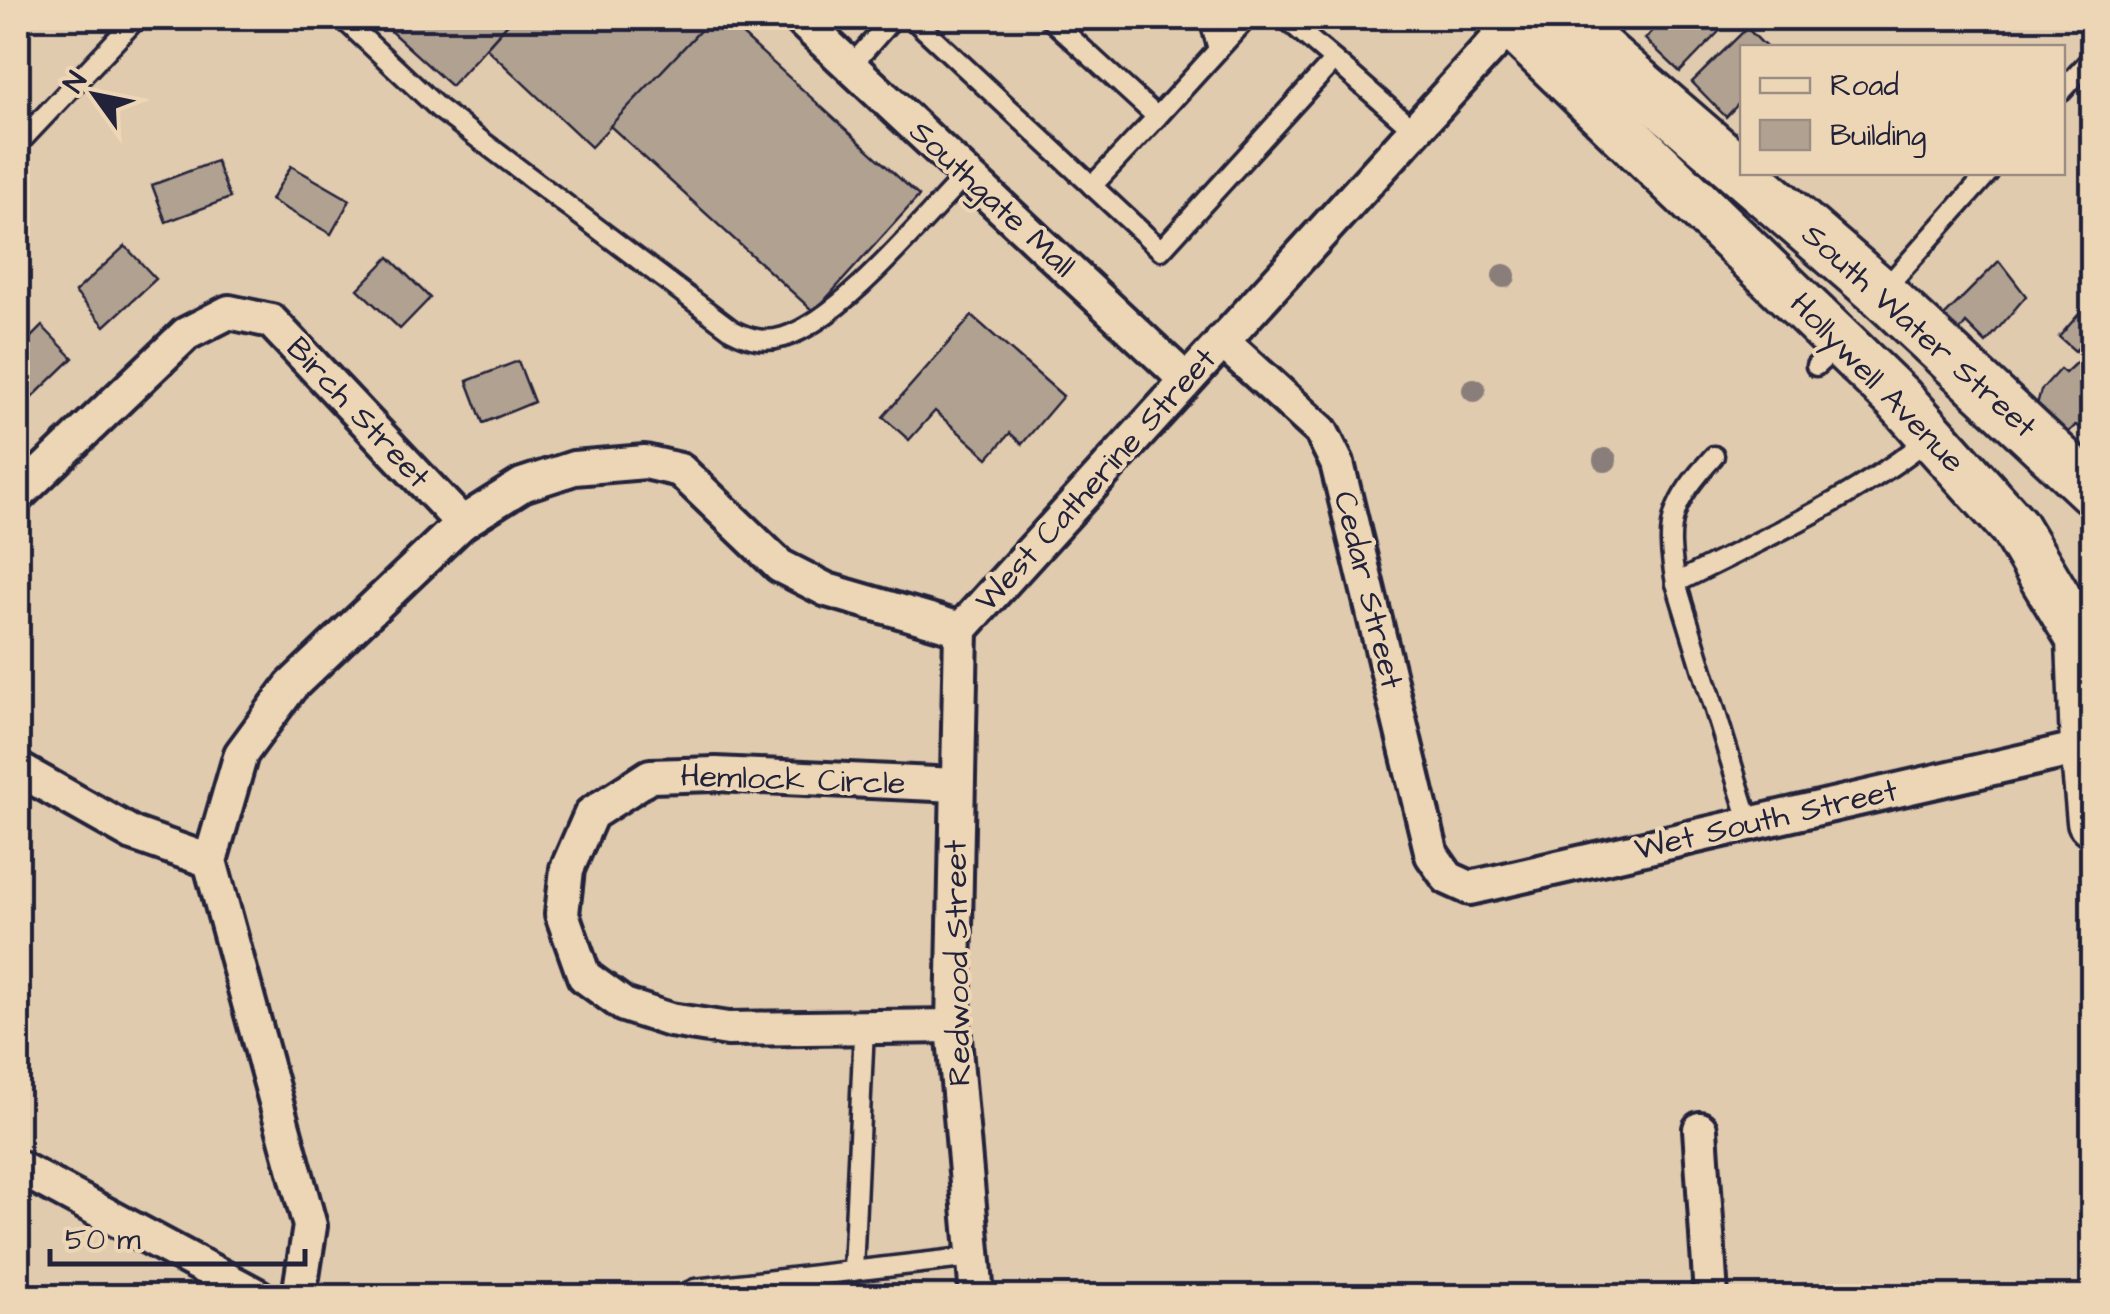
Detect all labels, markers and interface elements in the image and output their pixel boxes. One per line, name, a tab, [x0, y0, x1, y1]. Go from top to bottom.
north arrow	[45, 45, 145, 145]
legend	[1740, 45, 2065, 175]
text: N	[54, 64, 97, 100]
text: Road	[1830, 65, 1899, 107]
street label: Southgate Mall	[899, 110, 1085, 288]
text: Building	[1830, 115, 1926, 158]
street label: South Water Street	[1792, 213, 2046, 449]
street label: Hollywell Avenue	[1779, 283, 1975, 483]
street label: Birch Street	[276, 327, 440, 499]
street label: West Catherine Street	[965, 338, 1227, 622]
street label: Cedar Street	[1322, 487, 1414, 693]
street label: Hemlock Circle	[680, 754, 906, 806]
street label: Wet South Street	[1630, 768, 1902, 872]
street label: Redwood Street	[933, 839, 983, 1087]
scale bar	[50, 1204, 305, 1266]
text: 50 m	[65, 1219, 141, 1261]

